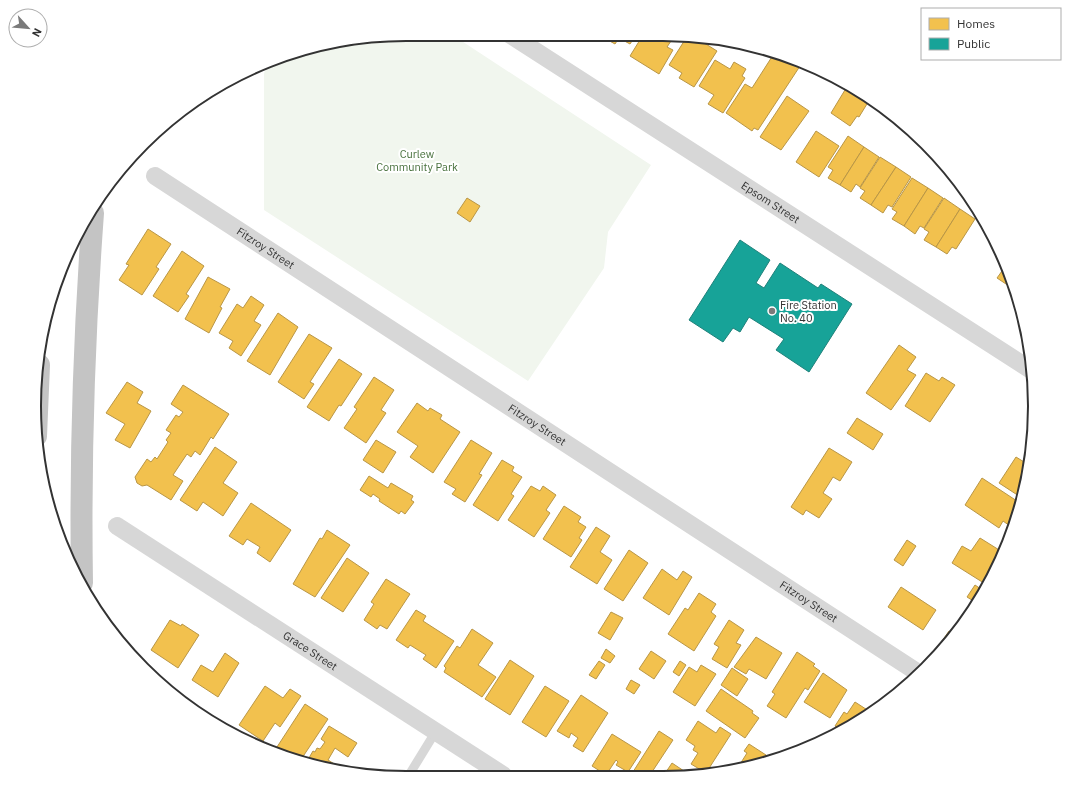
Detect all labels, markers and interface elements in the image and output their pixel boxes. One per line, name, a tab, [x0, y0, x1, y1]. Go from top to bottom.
north arrow	[8, 8, 48, 48]
legend	[921, 8, 1061, 60]
text: Homes	[957, 16, 995, 31]
text: N	[29, 26, 45, 39]
text: Public	[957, 36, 990, 51]
park label: Curlew Community Park	[376, 147, 458, 174]
street label: Epsom Street	[739, 178, 802, 226]
street label: Fitzroy Street	[234, 224, 297, 272]
place label: Fire Station No. 40	[780, 298, 837, 325]
marker: Fire Station No. 40	[767, 306, 777, 316]
street label: Fitzroy Street	[506, 401, 569, 449]
street label: Fitzroy Street	[777, 578, 840, 626]
street label: Grace Street	[280, 628, 340, 673]

